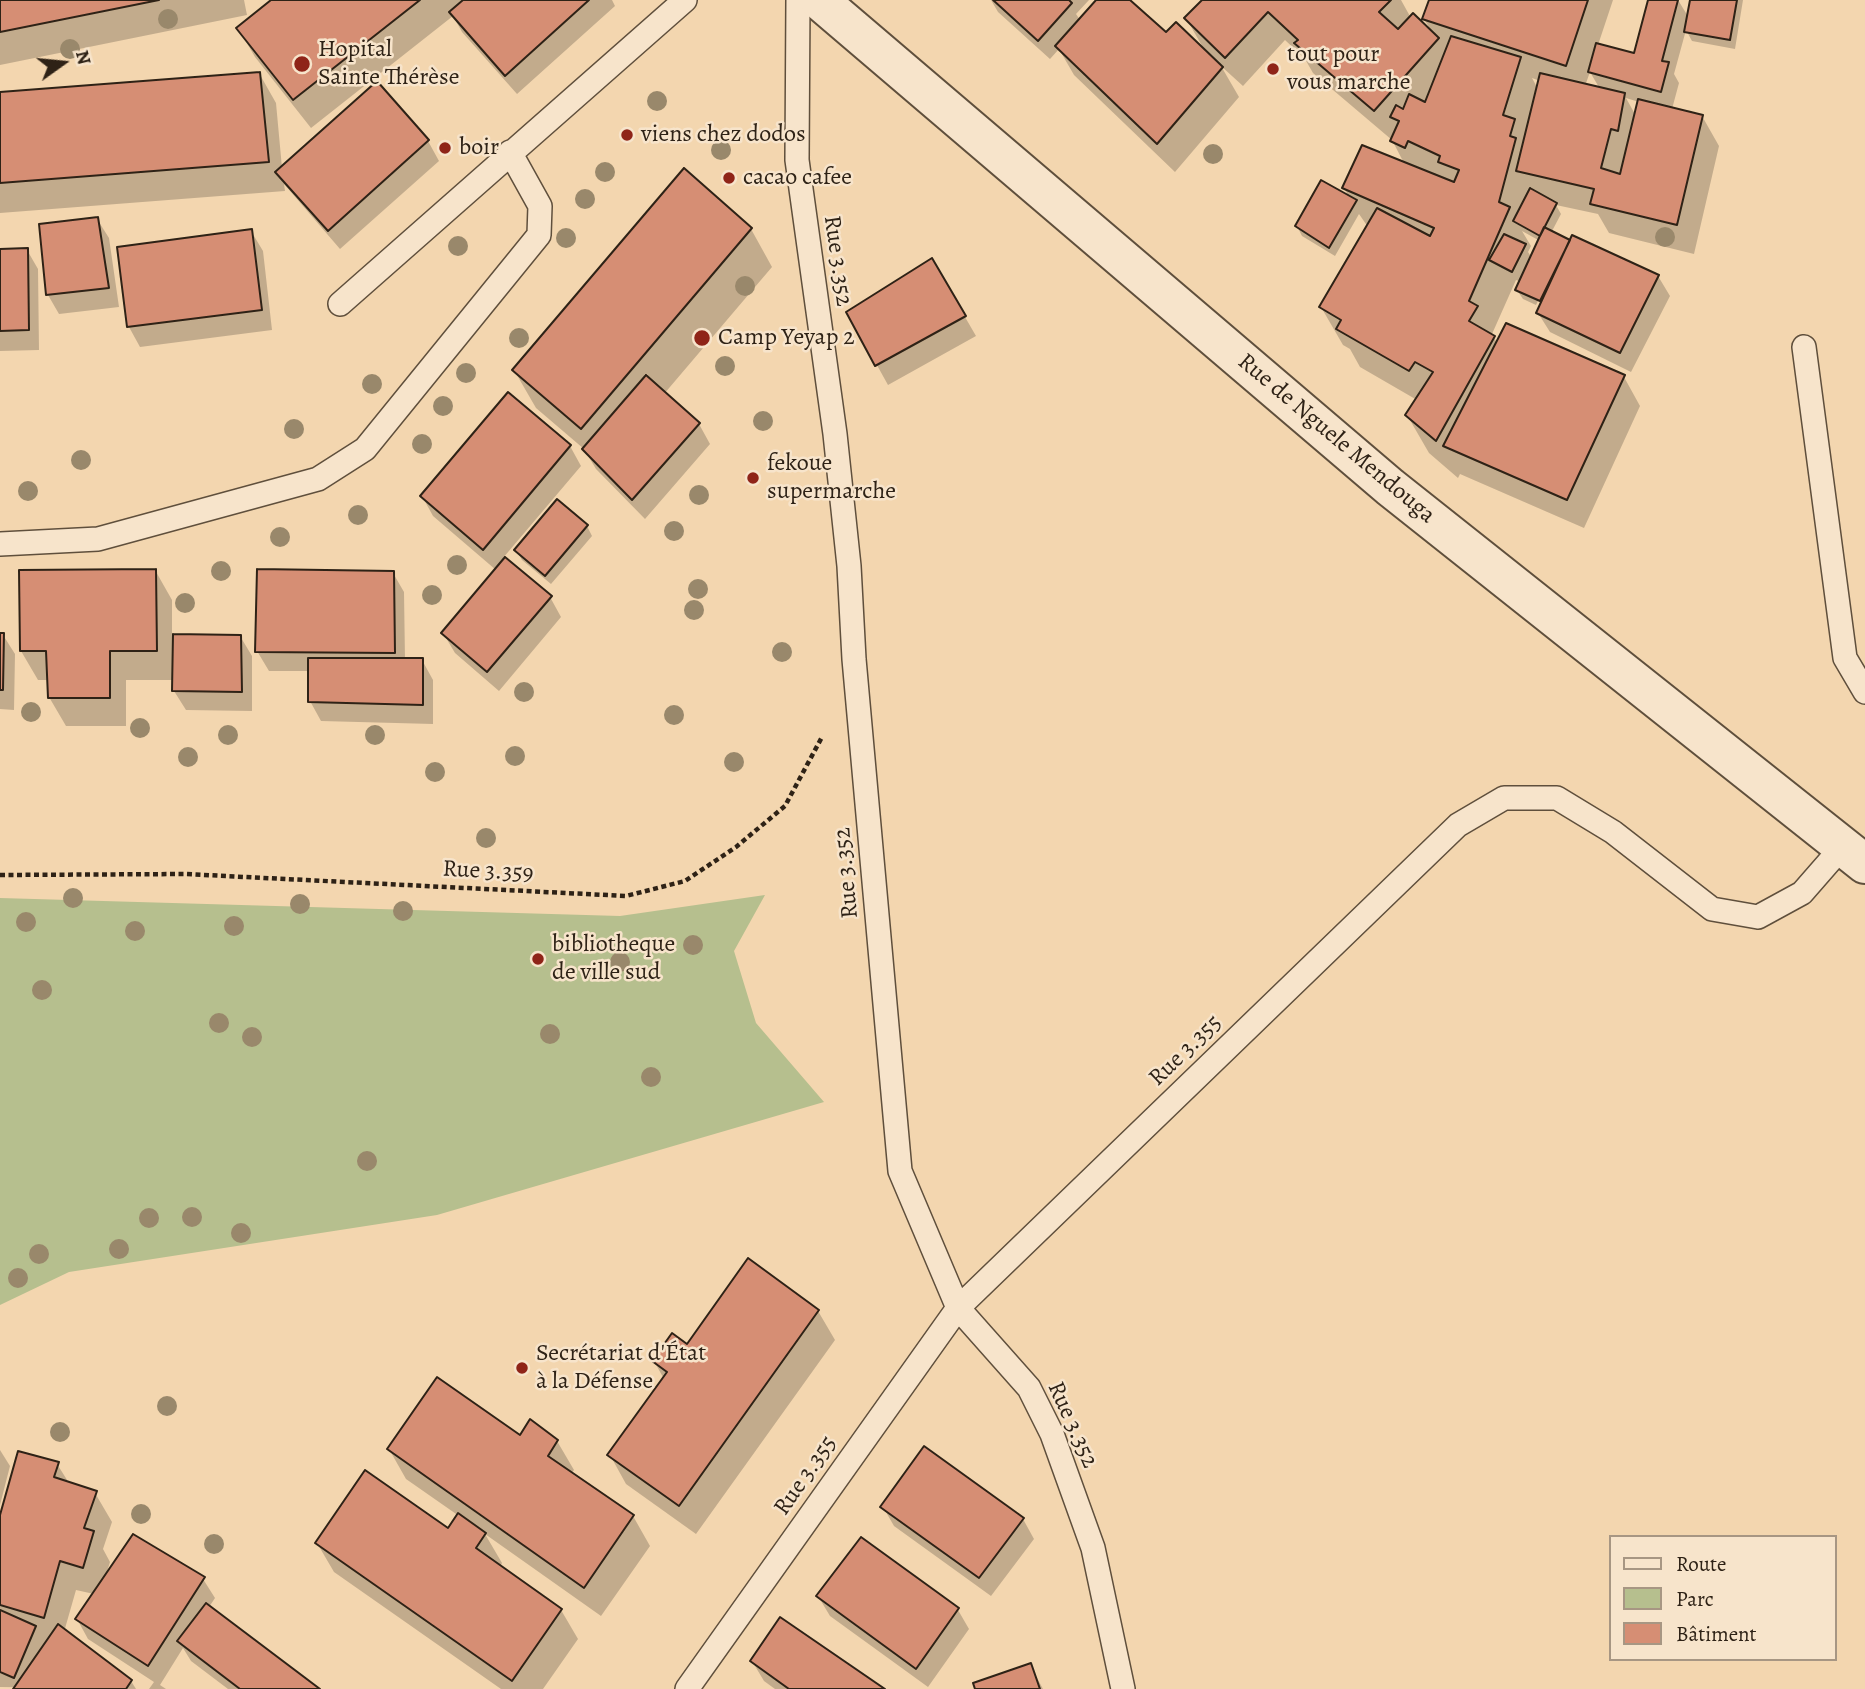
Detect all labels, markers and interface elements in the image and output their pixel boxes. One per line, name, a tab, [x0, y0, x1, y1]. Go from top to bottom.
north arrow	[28, 28, 98, 98]
place label: Hopital Sainte Thérèse	[318, 36, 459, 92]
place label: tout pour vous marche	[1287, 41, 1410, 97]
text: N	[69, 48, 98, 68]
marker: Hopital Sainte Thérèse	[292, 54, 312, 74]
marker: tout pour vous marche	[1265, 61, 1281, 77]
place label: viens chez dodos	[641, 121, 806, 149]
marker: viens chez dodos	[619, 127, 635, 143]
place label: boir	[459, 134, 499, 162]
marker: boir	[437, 140, 453, 156]
place label: cacao cafee	[743, 164, 852, 192]
marker: cacao cafee	[721, 170, 737, 186]
street label: Rue 3.352	[816, 214, 858, 308]
place label: Camp Yeyap 2	[718, 324, 855, 352]
marker: Camp Yeyap 2	[692, 328, 712, 348]
street label: Rue de Nguele Mendouga	[1231, 348, 1441, 530]
place label: fekoue supermarche	[767, 450, 896, 506]
marker: fekoue supermarche	[745, 470, 761, 486]
street label: Rue 3.352	[829, 826, 865, 920]
street label: Rue 3.359	[442, 855, 534, 889]
place label: bibliotheque de ville sud	[552, 931, 675, 987]
marker: bibliotheque de ville sud	[530, 951, 546, 967]
street label: Rue 3.355	[1143, 1009, 1229, 1093]
place label: Secrétariat d'État à la Défense	[536, 1340, 706, 1396]
marker: Secrétariat d'État à la Défense	[514, 1360, 530, 1376]
street label: Rue 3.352	[1040, 1377, 1104, 1473]
street label: Rue 3.355	[768, 1431, 844, 1521]
legend	[1610, 1535, 1837, 1661]
text: Route	[1676, 1550, 1726, 1578]
text: Parc	[1676, 1585, 1714, 1613]
text: Bâtiment	[1676, 1620, 1757, 1648]

